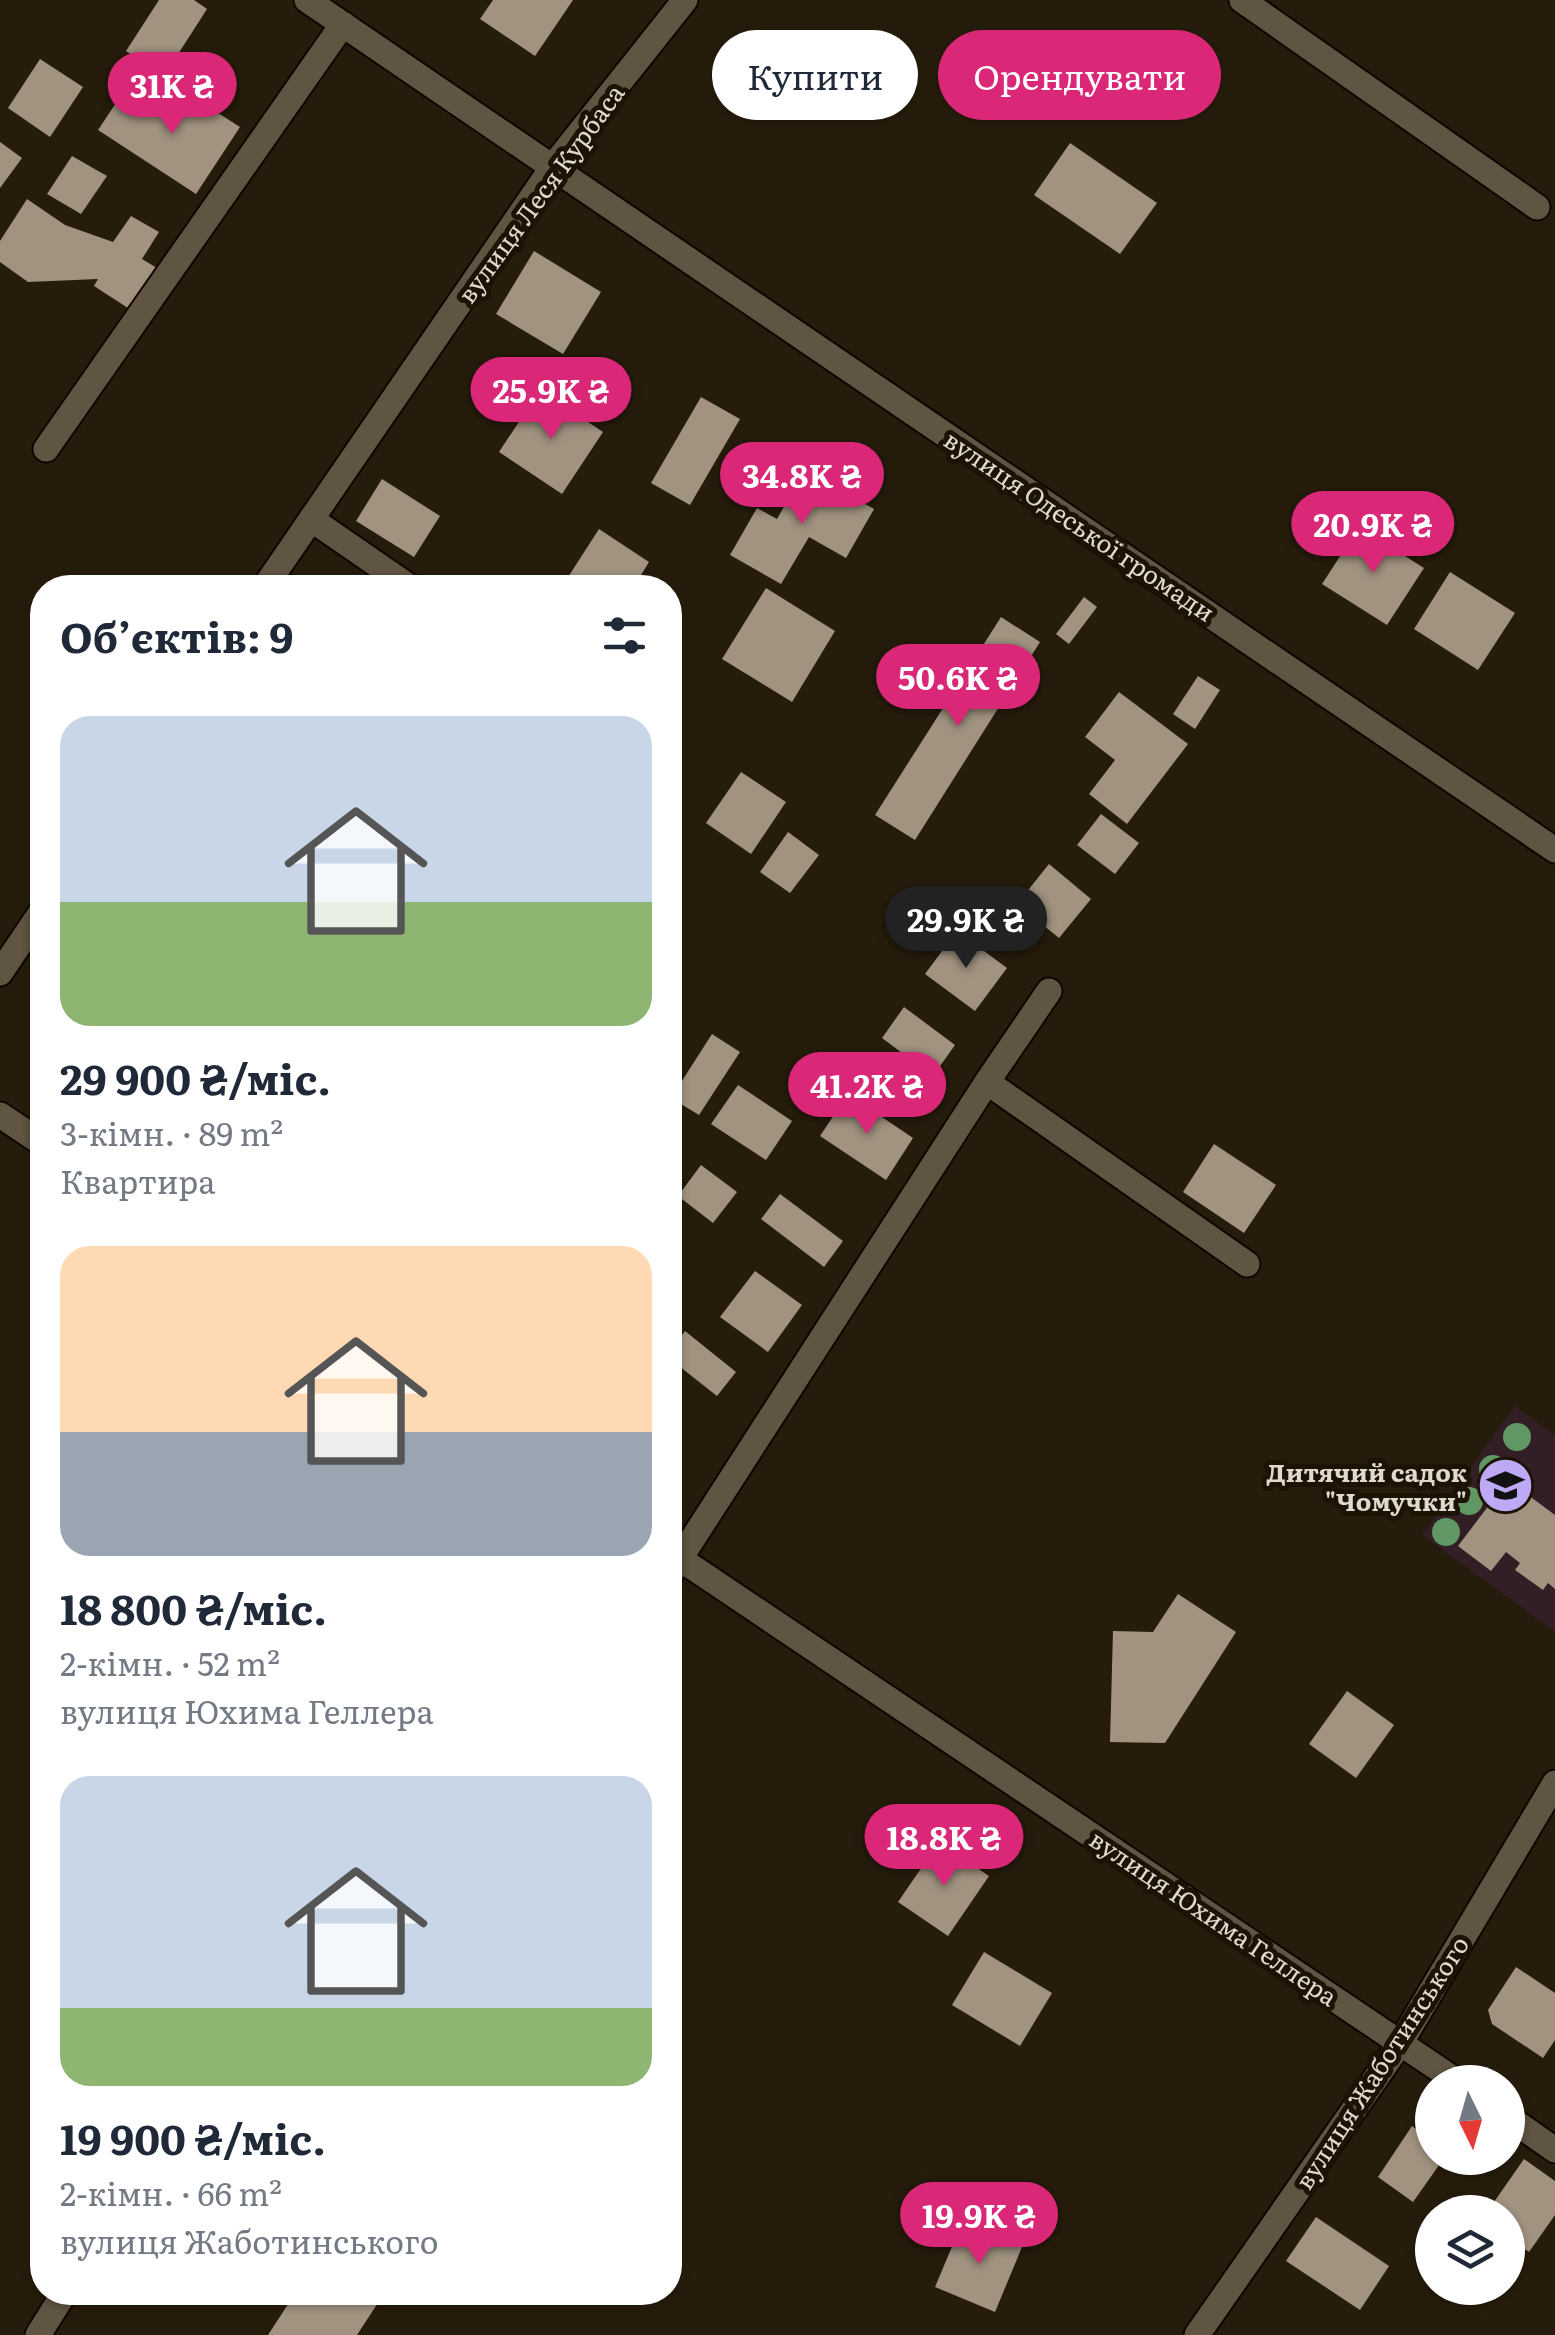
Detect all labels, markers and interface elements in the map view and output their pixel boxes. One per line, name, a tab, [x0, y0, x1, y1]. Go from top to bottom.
chip: Купити	[712, 30, 918, 120]
chip: Орендувати	[938, 30, 1221, 120]
pin: 31K ₴	[102, 52, 242, 137]
text: 31K ₴	[130, 60, 214, 108]
street label: вулиця Леся Курбаса	[448, 75, 632, 310]
pin: 25.9K ₴	[459, 357, 643, 442]
text: 25.9K ₴	[493, 365, 609, 413]
street label: вулиця Одеської громади	[937, 420, 1223, 630]
pin: 34.8K ₴	[710, 442, 894, 527]
text: 34.8K ₴	[742, 450, 862, 498]
pin: 20.9K ₴	[1281, 491, 1465, 576]
text: 20.9K ₴	[1313, 499, 1433, 547]
text: Об’єктів: 9	[60, 604, 293, 666]
icon: filters	[597, 608, 652, 663]
pin: 50.6K ₴	[866, 644, 1050, 729]
text: 50.6K ₴	[898, 652, 1018, 700]
icon: home	[266, 781, 446, 961]
pin: 29.9K ₴	[874, 886, 1058, 971]
text: 29.9K ₴	[907, 894, 1025, 942]
text: 29 900 ₴/міс.	[60, 1046, 331, 1108]
pin: 41.2K ₴	[775, 1052, 959, 1137]
text: 41.2K ₴	[810, 1060, 924, 1108]
text: 3-кімн. · 89 m²	[60, 1108, 283, 1156]
text: Квартира	[60, 1156, 216, 1204]
icon: home	[266, 1311, 446, 1491]
place label: Дитячий садок "Чомучки"	[1267, 1453, 1467, 1519]
school or university icon: Дитячий садок "Чомучки"	[1476, 1455, 1536, 1515]
text: 18 800 ₴/міс.	[60, 1576, 327, 1638]
text: 2-кімн. · 52 m²	[60, 1638, 280, 1686]
text: вулиця Юхима Геллера	[60, 1686, 434, 1734]
pin: 18.8K ₴	[852, 1804, 1036, 1889]
text: 18.8K ₴	[887, 1812, 1001, 1860]
street label: вулиця Юхима Геллера	[1083, 1820, 1346, 2014]
icon: home	[266, 1841, 446, 2021]
street label: вулиця Жаботинського	[1285, 1928, 1477, 2196]
north arrow	[1415, 2065, 1525, 2175]
map controls	[1415, 2065, 1525, 2305]
text: 19 900 ₴/міс.	[60, 2106, 326, 2168]
text: 2-кімн. · 66 m²	[60, 2168, 282, 2216]
pin: 19.9K ₴	[887, 2182, 1071, 2267]
text: 19.9K ₴	[922, 2190, 1036, 2238]
button: layers	[1415, 2195, 1525, 2305]
text: вулиця Жаботинського	[60, 2216, 438, 2264]

